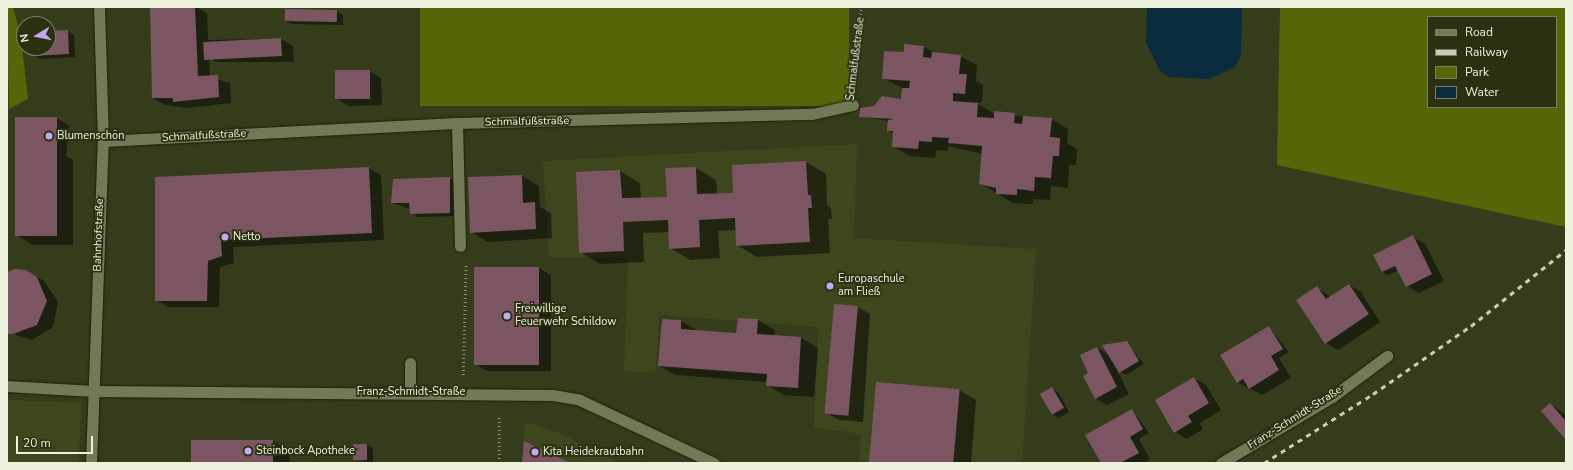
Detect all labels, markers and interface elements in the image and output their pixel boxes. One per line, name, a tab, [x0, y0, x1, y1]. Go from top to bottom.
north arrow	[16, 16, 56, 56]
street label: Schmalfußstraße	[844, 16, 868, 102]
legend	[1427, 16, 1557, 108]
text: Road	[1465, 24, 1493, 40]
text: N	[17, 33, 33, 43]
text: Railway	[1465, 44, 1508, 60]
text: Park	[1465, 64, 1489, 80]
text: Water	[1465, 84, 1499, 100]
street label: Schmalfußstraße	[485, 115, 569, 129]
street label: Schmalfußstraße	[161, 127, 247, 145]
place label: Blumenschön	[57, 129, 124, 143]
marker: Blumenschön	[44, 131, 54, 141]
street label: Bahnhofstraße	[91, 198, 107, 272]
place label: Netto	[233, 230, 261, 244]
marker: Netto	[220, 232, 230, 242]
place label: Europaschule am Fließ	[838, 273, 905, 299]
marker: Europaschule am Fließ	[825, 281, 835, 291]
place label: Freiwillige Feuerwehr Schildow	[515, 303, 617, 329]
marker: Freiwillige Feuerwehr Schildow	[502, 311, 512, 321]
street label: Franz-Schmidt-Straße	[1245, 384, 1345, 452]
street label: Franz-Schmidt-Straße	[357, 385, 465, 399]
scale bar	[18, 428, 95, 454]
text: 20 m	[23, 435, 51, 451]
place label: Steinbock Apotheke	[256, 444, 355, 458]
place label: Kita Heidekrautbahn	[543, 445, 644, 459]
marker: Steinbock Apotheke	[243, 446, 253, 456]
marker: Kita Heidekrautbahn	[530, 447, 540, 457]

